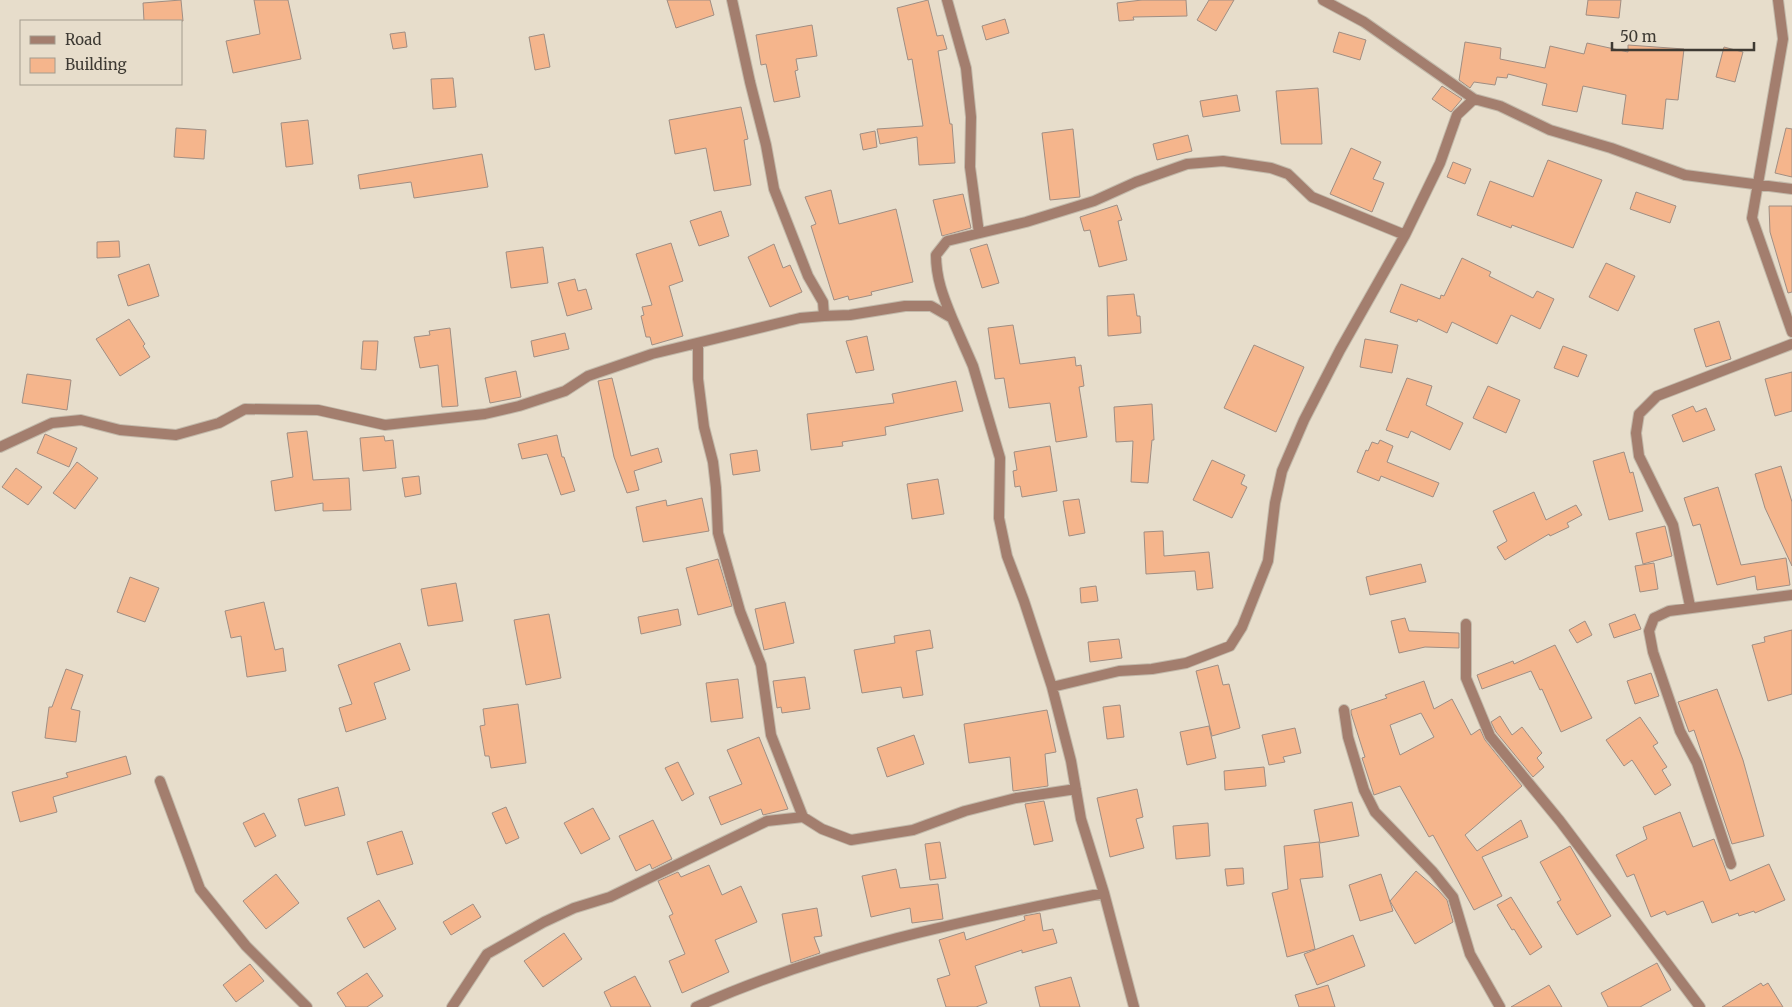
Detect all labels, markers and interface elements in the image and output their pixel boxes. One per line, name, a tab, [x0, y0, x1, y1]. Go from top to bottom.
legend	[20, 20, 182, 85]
scale bar	[1612, 20, 1754, 52]
text: 50 m	[1620, 27, 1657, 46]
text: Road	[65, 30, 101, 49]
text: Building	[65, 55, 127, 74]

